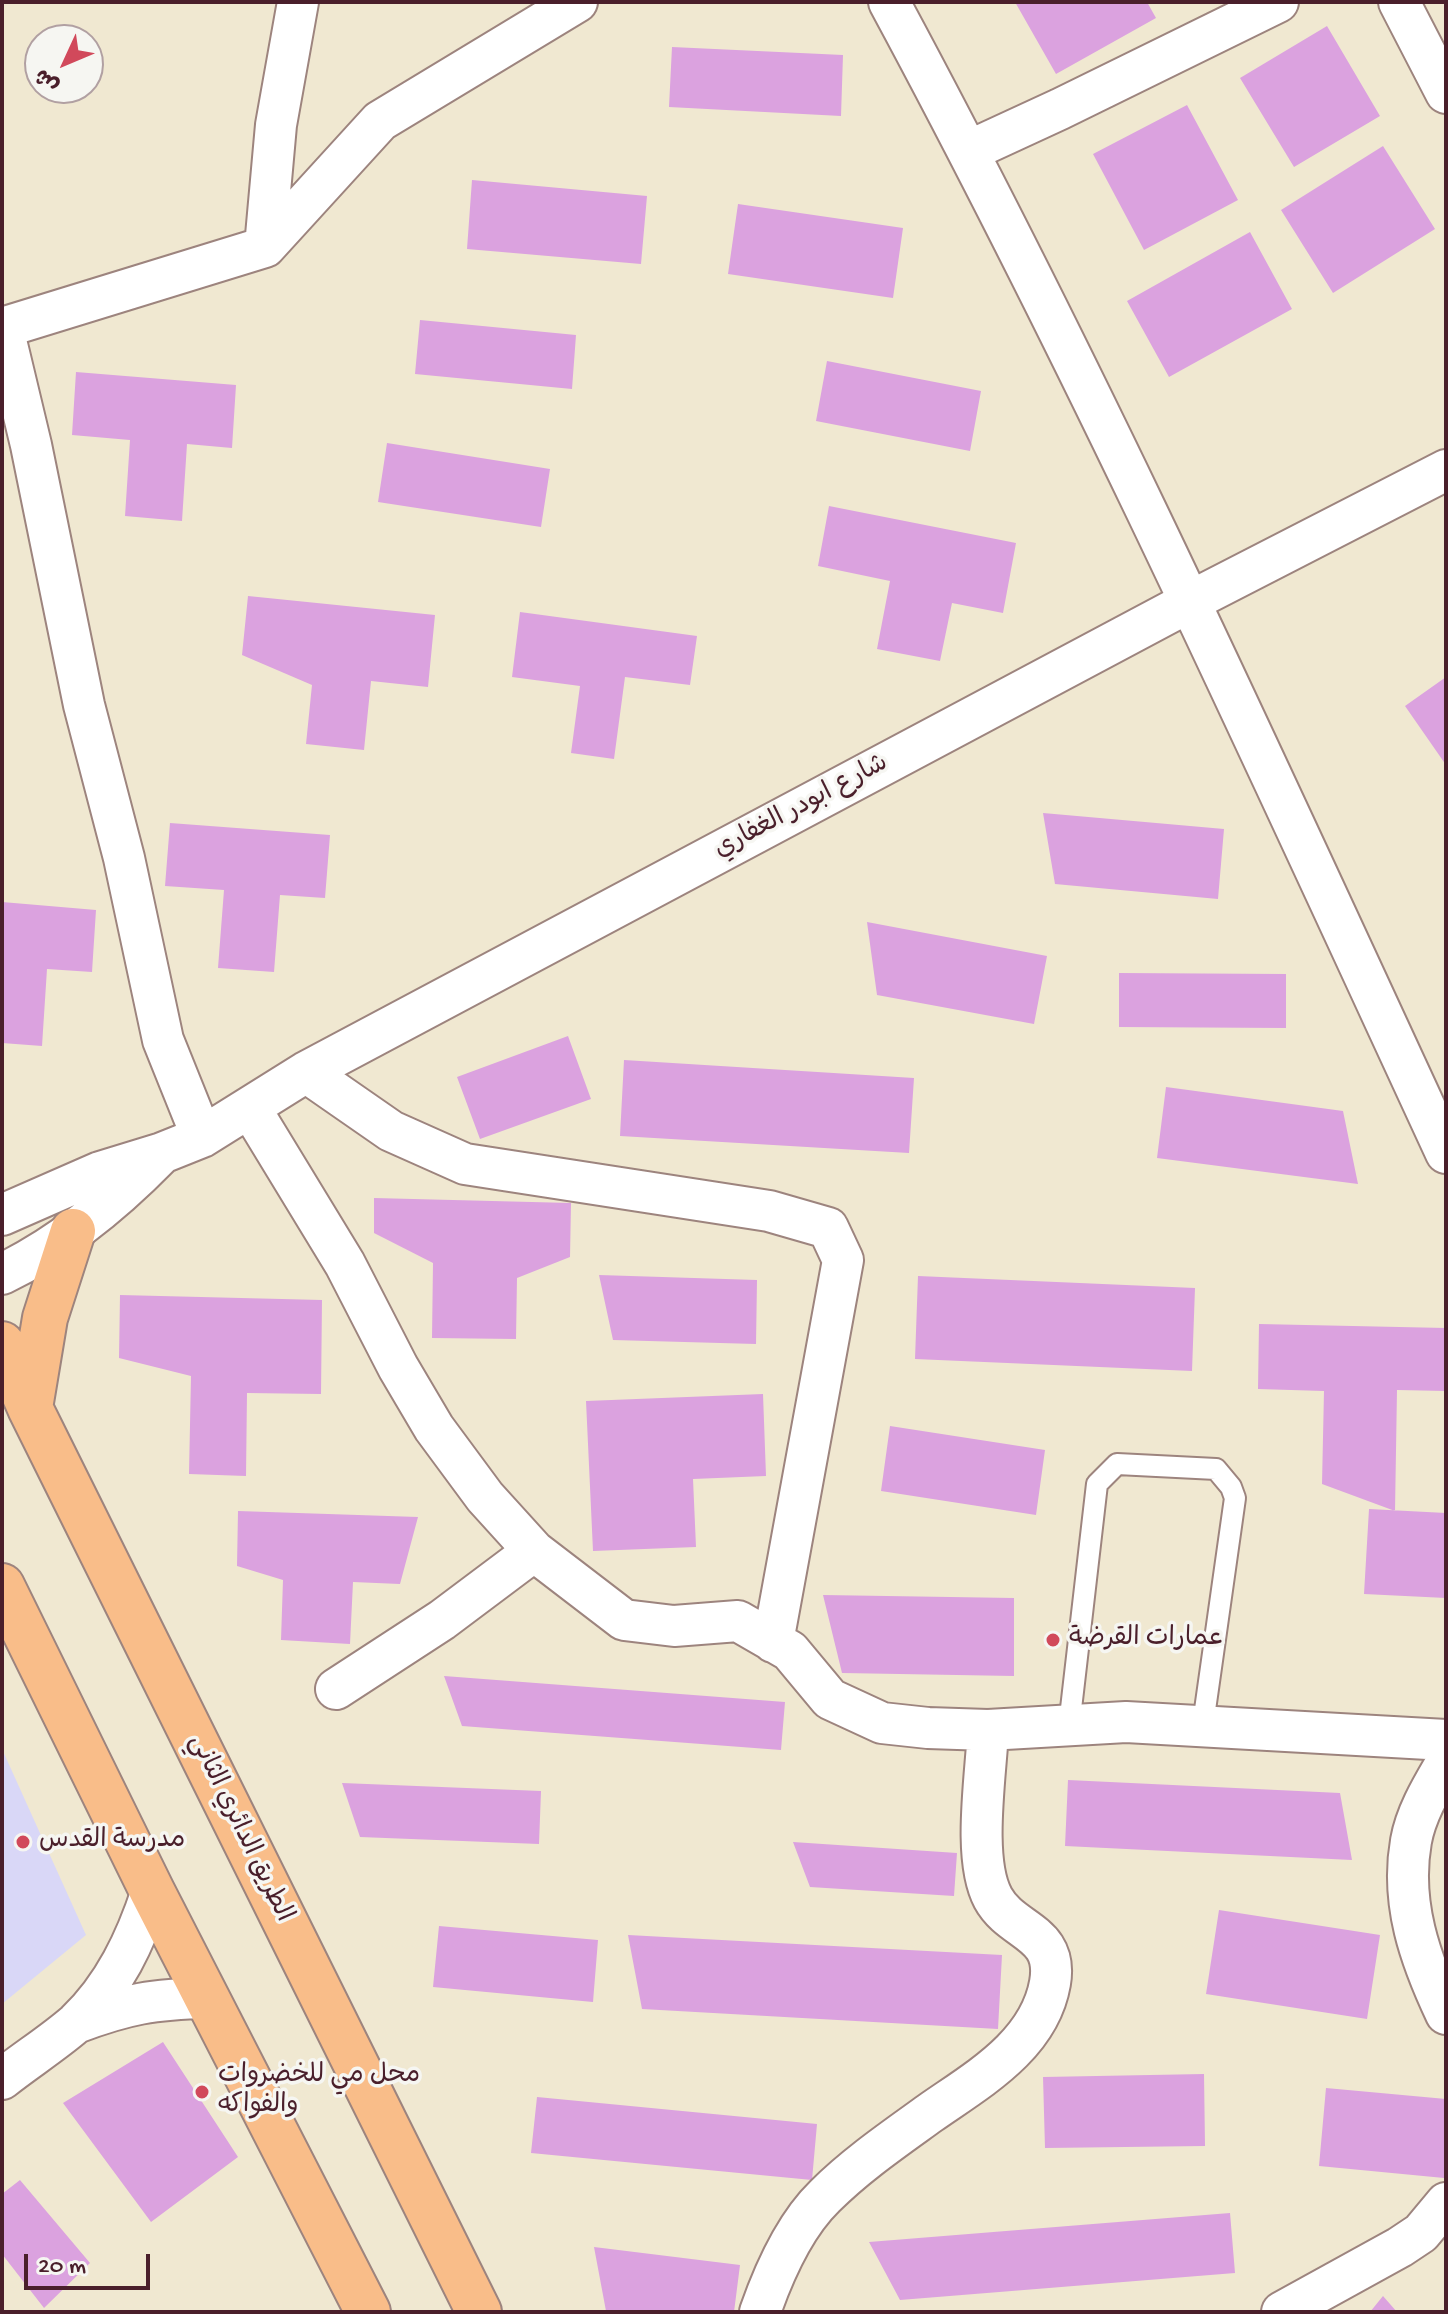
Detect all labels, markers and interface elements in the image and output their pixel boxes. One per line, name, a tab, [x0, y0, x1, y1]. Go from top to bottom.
north arrow	[24, 24, 104, 104]
text: ش	[30, 62, 66, 97]
street label: شارع ابودر الغفاري	[710, 749, 894, 867]
place label: عمارات القرضة	[1069, 1624, 1224, 1656]
marker: عمارات القرضة	[1044, 1631, 1062, 1649]
street label: الطريق الدائري الثاني	[180, 1730, 298, 1928]
place label: مدرسة القدس	[39, 1826, 185, 1858]
marker: مدرسة القدس	[14, 1833, 32, 1851]
place label: محل مي للخضروات والفواكه	[218, 2061, 420, 2122]
marker: محل مي للخضروات والفواكه	[193, 2083, 211, 2101]
scale bar	[28, 2238, 154, 2288]
text: 20 m	[38, 2253, 86, 2282]

